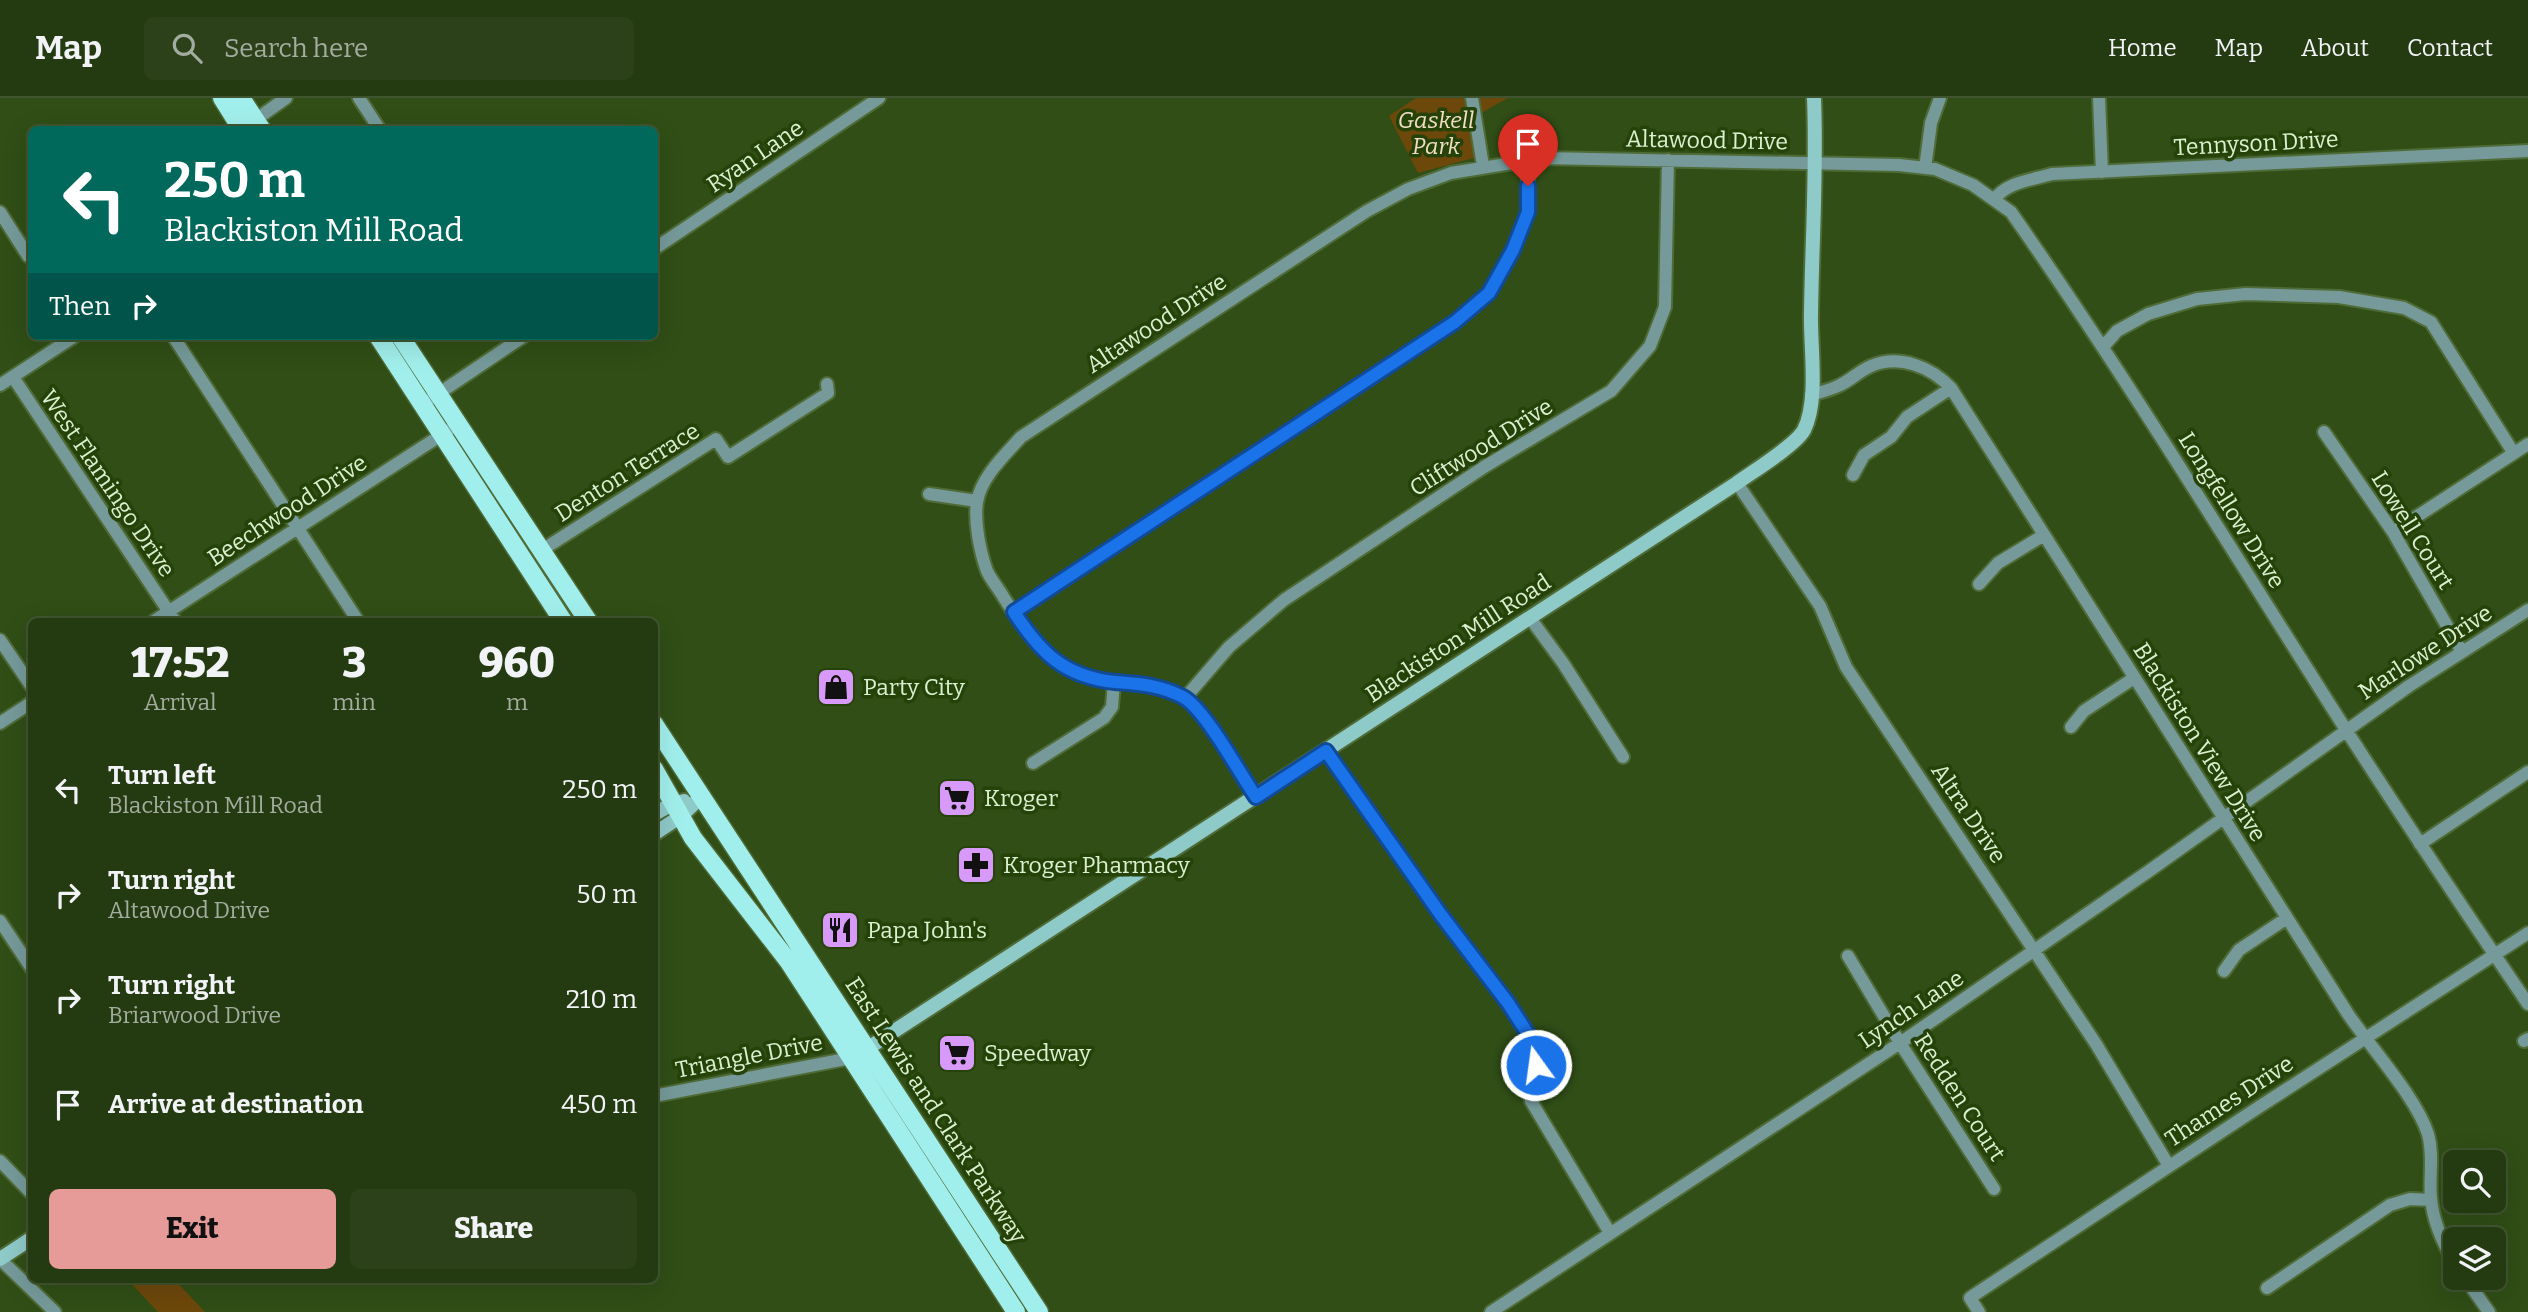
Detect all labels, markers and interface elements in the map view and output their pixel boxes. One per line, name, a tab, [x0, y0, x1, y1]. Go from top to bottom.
search box	[144, 17, 634, 80]
text: Map	[35, 28, 102, 68]
icon: search	[168, 29, 206, 67]
text: Search here	[224, 33, 368, 64]
text: Home	[2108, 34, 2177, 62]
text: Map	[2215, 34, 2263, 62]
text: About	[2301, 34, 2369, 62]
text: Contact	[2407, 34, 2493, 62]
park label: Gaskell Park	[1398, 106, 1474, 160]
street label: Ryan Lane	[702, 114, 808, 198]
pin	[1498, 114, 1558, 186]
icon: arrive	[1509, 125, 1547, 163]
street label: Altawood Drive	[1626, 125, 1788, 155]
street label: Tennyson Drive	[2173, 125, 2339, 161]
text: 250 m	[164, 151, 305, 210]
icon: left	[49, 154, 140, 245]
text: Blackiston Mill Road	[164, 211, 463, 249]
street label: Altawood Drive	[1080, 267, 1232, 379]
icon: right	[125, 287, 163, 325]
text: Then	[49, 291, 111, 322]
street label: West Flamingo Drive	[35, 384, 181, 582]
street label: Cliftwood Drive	[1404, 392, 1558, 502]
street label: Denton Terrace	[550, 417, 704, 527]
street label: Longfellow Drive	[2173, 427, 2291, 593]
street label: Beechwood Drive	[202, 448, 372, 572]
street label: Lowell Court	[2366, 466, 2460, 594]
street label: Blackiston Mill Road	[1360, 568, 1556, 708]
street label: Marlowe Drive	[2353, 598, 2497, 706]
street label: Blackiston View Drive	[2127, 637, 2273, 847]
text: 17:52	[131, 638, 229, 688]
text: 3	[342, 638, 366, 688]
text: 960	[479, 638, 555, 688]
shop icon: Party City	[815, 666, 857, 708]
place label: Party City	[863, 673, 966, 701]
text: Arrival	[144, 688, 217, 716]
text: min	[332, 688, 376, 716]
text: m	[506, 688, 528, 716]
street label: Altra Drive	[1925, 758, 2013, 868]
text: Turn left	[108, 760, 216, 791]
icon: left	[49, 771, 87, 809]
text: 250 m	[562, 774, 637, 805]
supermarket icon: Kroger	[936, 777, 978, 819]
place label: Kroger	[984, 784, 1058, 812]
text: Blackiston Mill Road	[108, 791, 323, 819]
pharmacy icon: Kroger Pharmacy	[955, 844, 997, 886]
place label: Kroger Pharmacy	[1003, 851, 1191, 879]
text: Turn right	[108, 865, 235, 896]
icon: right	[49, 876, 87, 914]
text: 50 m	[576, 879, 637, 910]
text: Altawood Drive	[108, 896, 270, 924]
restaurant icon: Papa John's	[819, 909, 861, 951]
place label: Papa John's	[867, 916, 987, 944]
street label: Lynch Lane	[1853, 964, 1969, 1054]
text: Turn right	[108, 970, 235, 1001]
street label: East Lewis and Clark Parkway	[839, 972, 1033, 1249]
icon: right	[49, 981, 87, 1019]
text: 210 m	[566, 984, 637, 1015]
text: Briarwood Drive	[108, 1001, 281, 1029]
street label: Triangle Drive	[673, 1028, 825, 1084]
position arrow	[1499, 1028, 1573, 1102]
street label: Redden Court	[1908, 1028, 2012, 1166]
supermarket icon: Speedway	[936, 1032, 978, 1074]
place label: Speedway	[984, 1039, 1092, 1067]
street label: Thames Drive	[2160, 1049, 2298, 1153]
icon: arrive	[49, 1086, 87, 1124]
text: Arrive at destination	[108, 1089, 363, 1120]
text: 450 m	[561, 1089, 637, 1120]
map controls	[2443, 1150, 2506, 1290]
button: search	[2443, 1150, 2506, 1213]
button: Exit	[49, 1189, 336, 1269]
button: Share	[350, 1189, 637, 1269]
button: layers	[2443, 1227, 2506, 1290]

